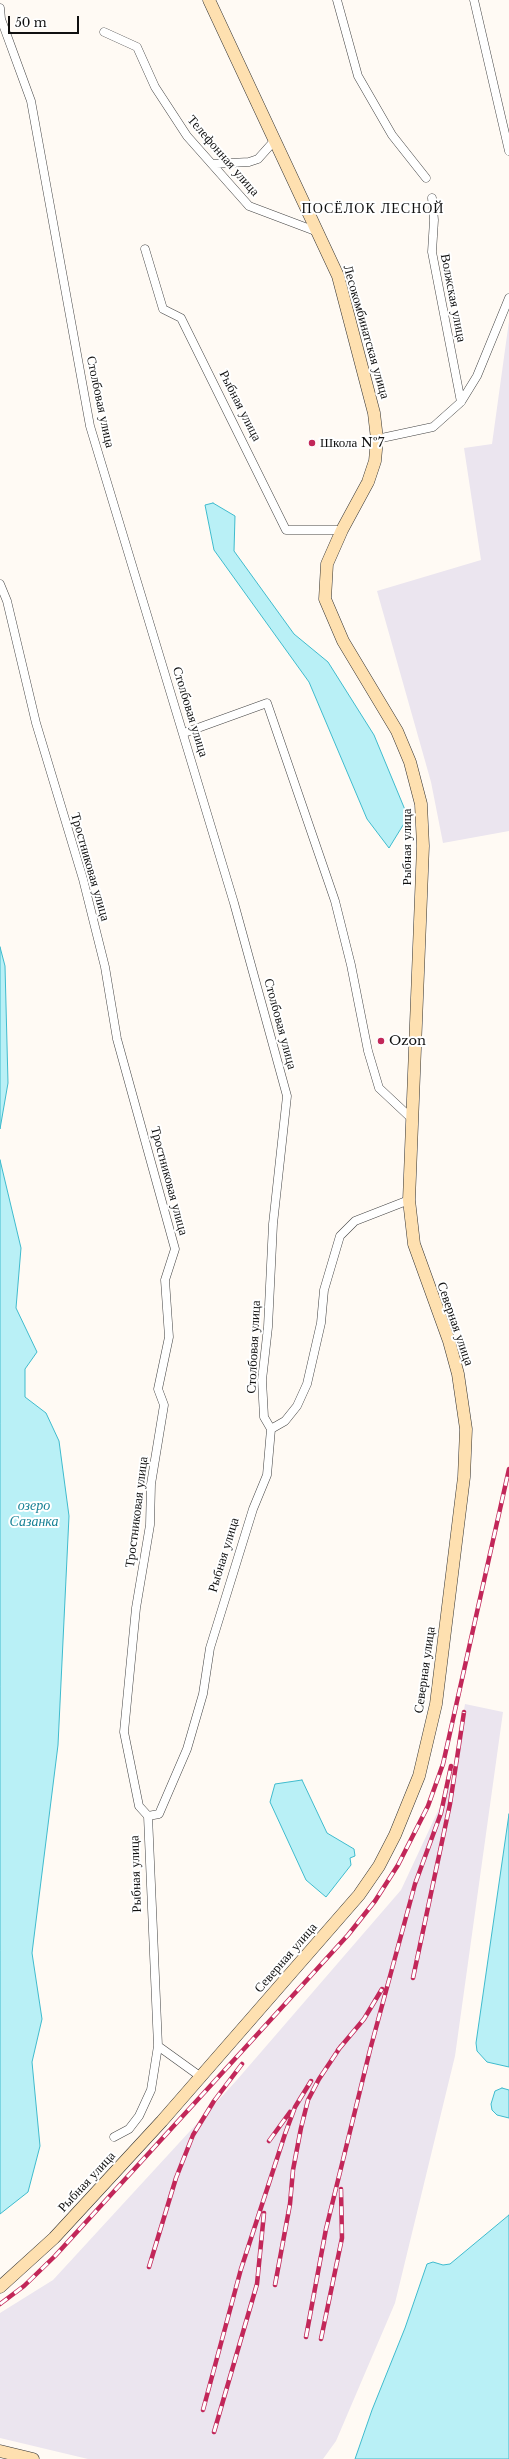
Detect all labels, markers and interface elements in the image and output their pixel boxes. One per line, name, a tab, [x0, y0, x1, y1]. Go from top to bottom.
scale bar	[10, 8, 81, 34]
text: 50 m	[15, 15, 47, 30]
street label: Телефонная улица	[184, 112, 262, 200]
district label: ПОСЁЛОК ЛЕСНОЙ	[302, 201, 444, 217]
street label: Волжская улица	[437, 252, 469, 344]
street label: Лесокомбинатская улица	[339, 263, 393, 401]
street label: Столбовая улица	[83, 355, 117, 449]
street label: Рыбная улица	[216, 368, 264, 444]
place label: Школа №7	[320, 435, 384, 451]
marker: Школа №7	[307, 438, 317, 448]
street label: Столбовая улица	[169, 665, 211, 759]
street label: Рыбная улица	[399, 808, 415, 886]
street label: Тростниковая улица	[67, 811, 113, 923]
street label: Столбовая улица	[260, 977, 300, 1071]
place label: Ozon	[389, 1033, 426, 1049]
marker: Ozon	[376, 1036, 386, 1046]
street label: Тростниковая улица	[147, 1125, 191, 1237]
street label: Северная улица	[433, 1280, 477, 1368]
street label: Столбовая улица	[244, 1300, 264, 1394]
street label: Тростниковая улица	[122, 1456, 152, 1568]
water label: озеро Сазанка	[9, 1498, 59, 1530]
street label: Рыбная улица	[205, 1516, 243, 1594]
street label: Северная улица	[411, 1626, 439, 1714]
street label: Рыбная улица	[127, 1835, 145, 1913]
street label: Северная улица	[251, 1920, 321, 1996]
street label: Рыбная улица	[55, 2148, 119, 2216]

